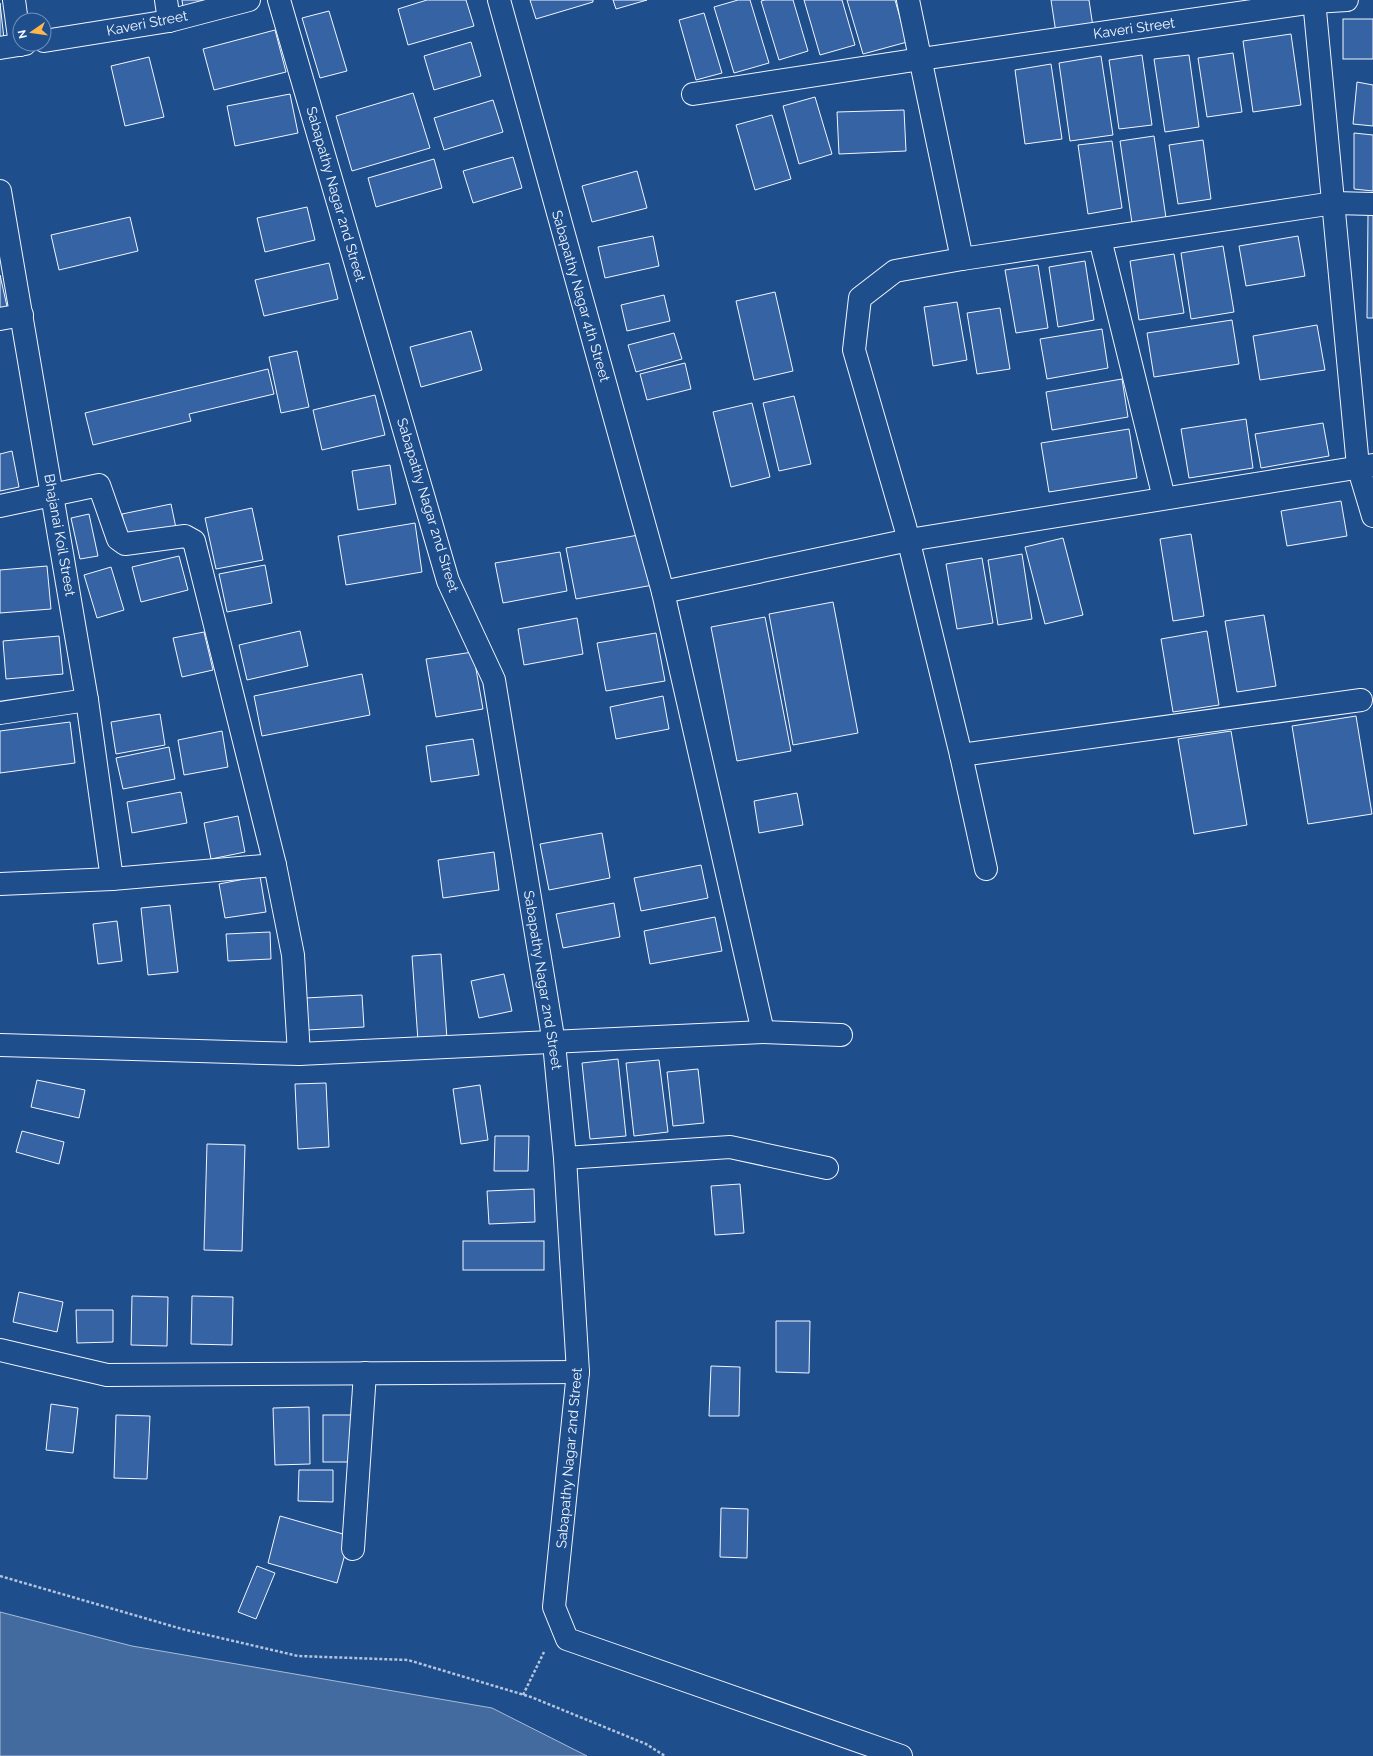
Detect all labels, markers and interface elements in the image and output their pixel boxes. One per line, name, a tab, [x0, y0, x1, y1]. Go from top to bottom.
street label: Kaveri Street	[105, 7, 189, 39]
north arrow	[12, 12, 52, 52]
street label: Kaveri Street	[1092, 14, 1176, 42]
text: N	[15, 29, 30, 40]
street label: Sabapathy Nagar 2nd Street	[303, 105, 369, 284]
street label: Sabapathy Nagar 4th Street	[549, 208, 613, 384]
street label: Sabapathy Nagar 2nd Street	[394, 416, 462, 594]
street label: Bhajanai Koil Street	[41, 473, 79, 598]
street label: Sabapathy Nagar 2nd Street	[521, 889, 565, 1071]
street label: Sabapathy Nagar 2nd Street	[553, 1367, 585, 1549]

